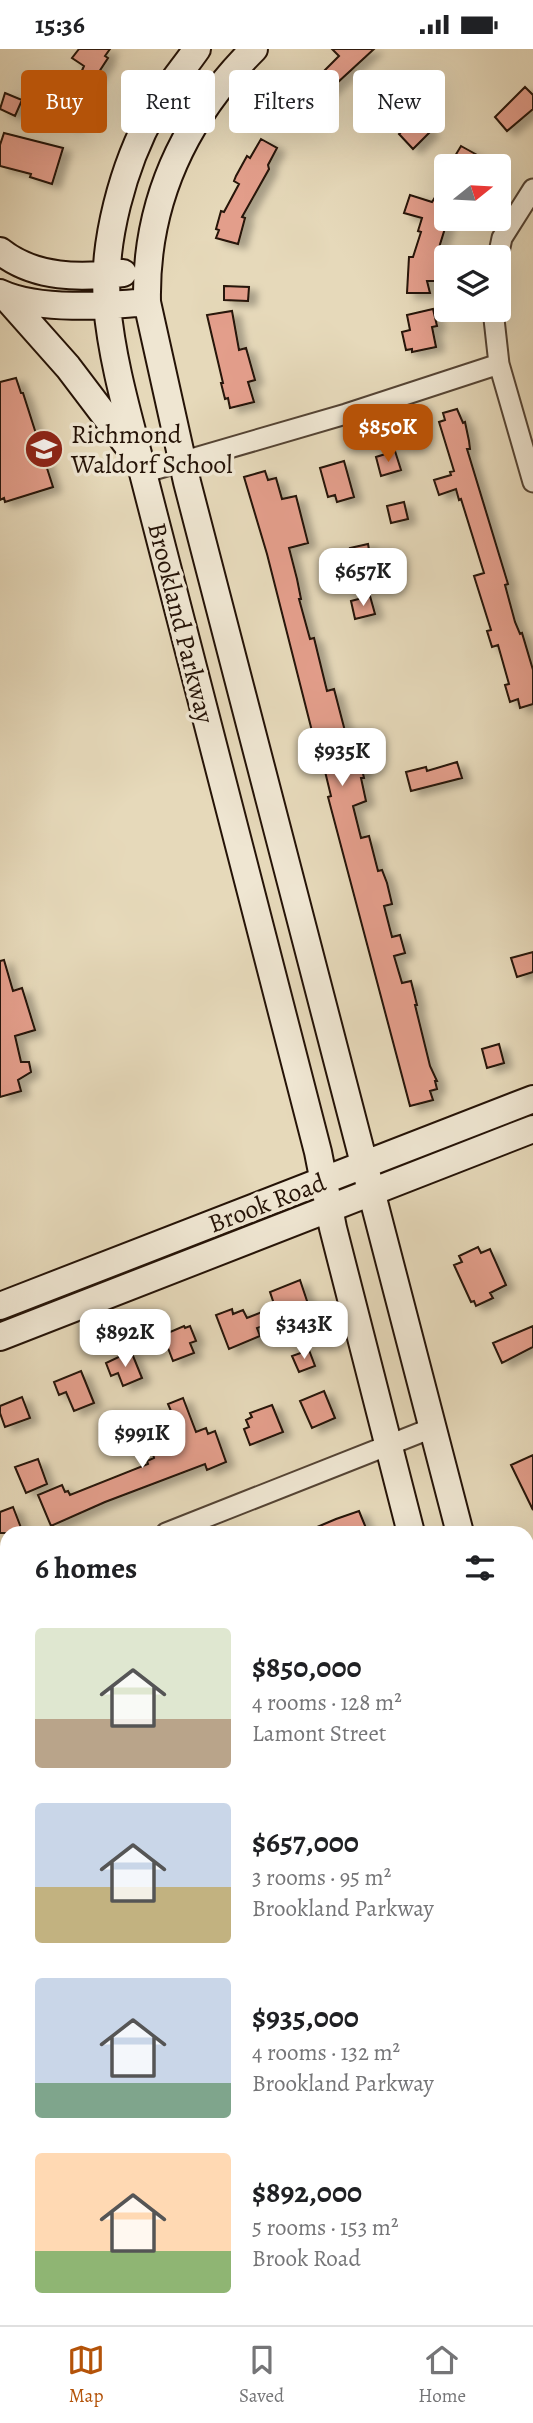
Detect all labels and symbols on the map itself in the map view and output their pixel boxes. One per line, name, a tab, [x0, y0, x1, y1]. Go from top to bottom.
north arrow	[434, 154, 511, 231]
pin: $850K	[339, 405, 437, 464]
place label: Richmond Waldorf School	[70, 417, 233, 482]
school or university icon: Richmond Waldorf School	[23, 428, 65, 470]
street label: Brookland Parkway	[139, 519, 223, 727]
pin: $657K	[314, 549, 412, 608]
pin: $935K	[293, 729, 391, 788]
street label: Brook Road	[203, 1165, 331, 1241]
pin: $343K	[255, 1301, 353, 1361]
pin: $892K	[76, 1309, 174, 1369]
pin: $991K	[93, 1411, 191, 1470]

